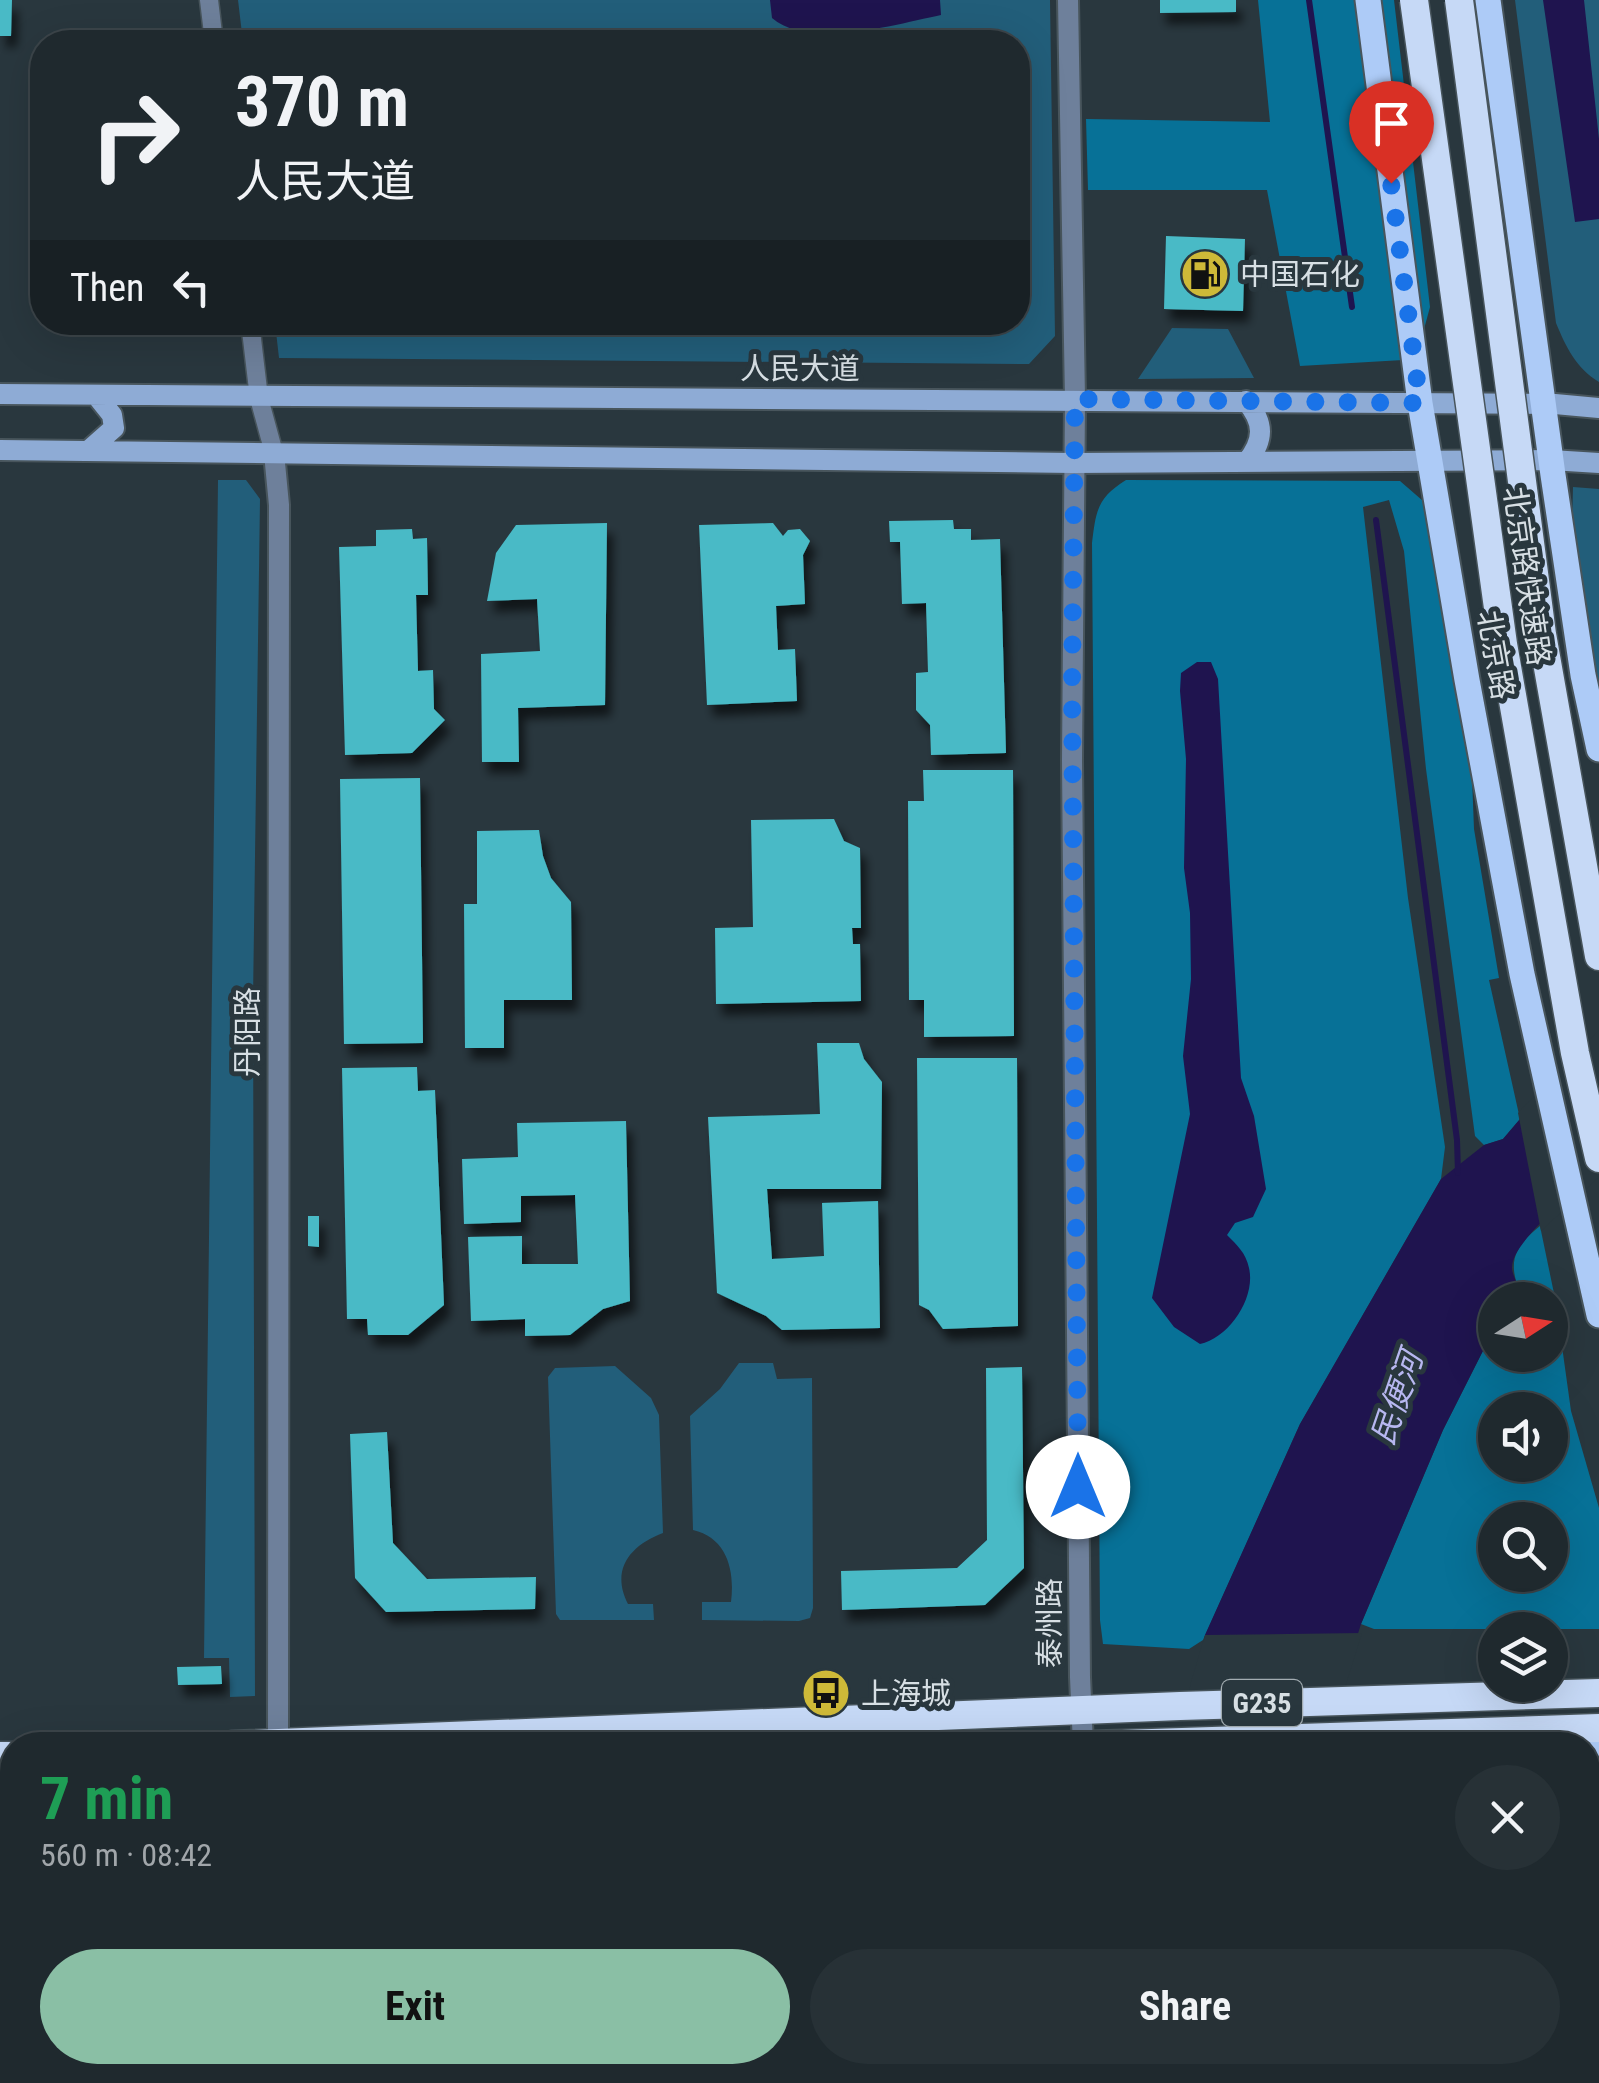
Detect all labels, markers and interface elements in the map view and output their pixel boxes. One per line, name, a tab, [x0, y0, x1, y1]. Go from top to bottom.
text: 370 m	[235, 61, 409, 143]
icon: right	[70, 70, 200, 200]
pin	[1349, 81, 1434, 184]
icon: arrive	[1364, 96, 1419, 151]
text: 人民大道	[235, 155, 415, 208]
fuel station icon: 中国石化	[1179, 248, 1231, 300]
place label: 中国石化	[1240, 257, 1360, 292]
icon: left	[164, 260, 219, 315]
text: Then	[70, 266, 144, 310]
street label: 人民大道	[740, 351, 860, 386]
street label: 北京路快速路	[1497, 484, 1557, 668]
street label: 北京路	[1470, 608, 1522, 702]
street label: 丹阳路	[230, 987, 265, 1077]
north arrow	[1478, 1282, 1568, 1372]
map controls	[1478, 1282, 1568, 1702]
water label: 民便河	[1363, 1341, 1433, 1450]
button: sound	[1478, 1392, 1568, 1482]
position arrow	[1026, 1435, 1130, 1539]
button: search	[1478, 1502, 1568, 1592]
street label: 泰州路	[1032, 1578, 1067, 1668]
button: layers	[1478, 1612, 1568, 1702]
bus stop icon: 上海城	[800, 1667, 852, 1719]
place label: 上海城	[861, 1676, 951, 1711]
road number: G235	[1222, 1680, 1302, 1726]
text: 7 min	[40, 1763, 173, 1834]
button: close	[1455, 1765, 1560, 1870]
text: 560 m · 08:42	[40, 1836, 212, 1874]
button: Exit	[40, 1949, 790, 2064]
button: Share	[810, 1949, 1560, 2064]

